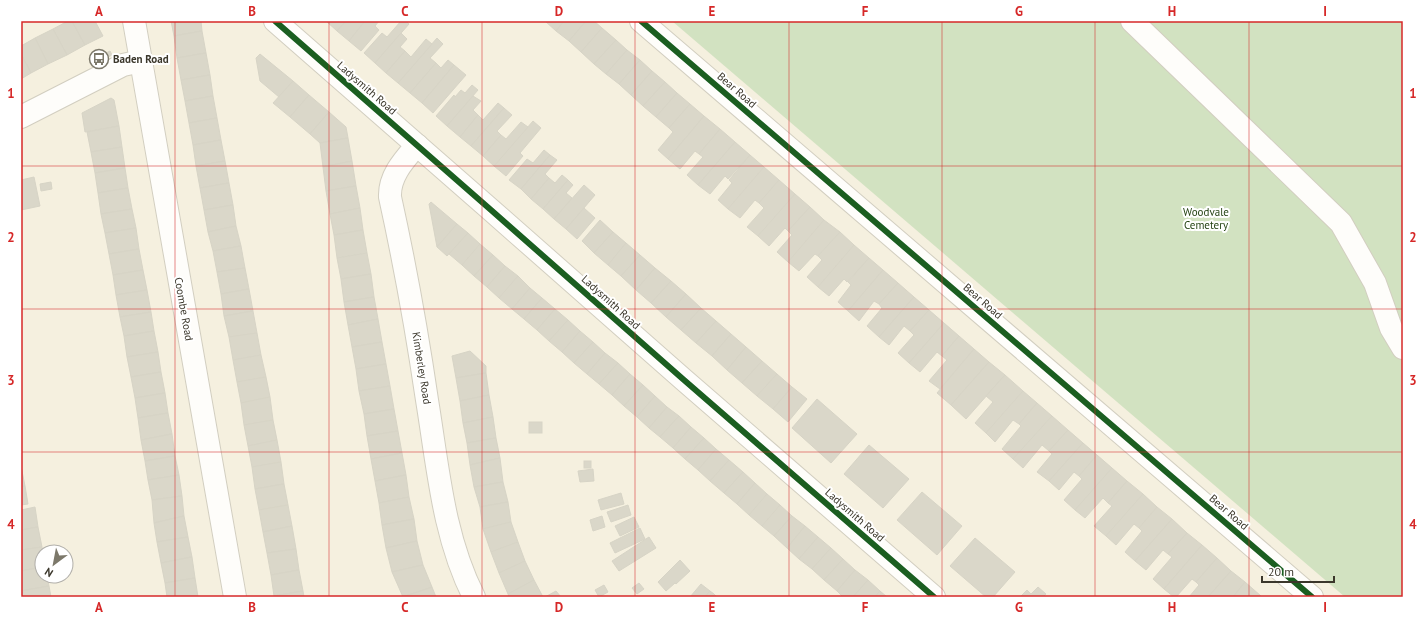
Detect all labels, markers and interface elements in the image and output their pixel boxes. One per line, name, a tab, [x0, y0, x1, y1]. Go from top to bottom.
text: A	[95, 3, 103, 20]
text: B	[248, 3, 256, 20]
text: C	[401, 3, 409, 20]
text: D	[555, 3, 563, 20]
text: E	[709, 3, 716, 20]
text: F	[862, 3, 869, 20]
text: G	[1015, 3, 1023, 20]
text: H	[1168, 3, 1176, 20]
text: I	[1323, 3, 1327, 20]
bus stop icon: Baden Road	[88, 48, 110, 70]
place label: Baden Road	[113, 52, 169, 66]
street label: Ladysmith Road	[334, 58, 400, 118]
street label: Bear Road	[715, 69, 760, 111]
text: 1	[7, 85, 15, 102]
text: 1	[1409, 85, 1417, 102]
park label: Woodvale Cemetery	[1183, 205, 1229, 232]
text: 2	[7, 229, 15, 246]
text: 2	[1409, 229, 1417, 246]
street label: Ladysmith Road	[579, 272, 643, 332]
street label: Coombe Road	[172, 276, 196, 342]
street label: Bear Road	[961, 280, 1006, 322]
street label: Kimberley Road	[409, 331, 435, 405]
text: 3	[7, 372, 15, 389]
text: 3	[1409, 372, 1417, 389]
street label: Ladysmith Road	[822, 485, 888, 545]
street label: Bear Road	[1207, 491, 1252, 533]
text: 4	[7, 516, 15, 533]
text: 4	[1409, 516, 1417, 533]
north arrow	[34, 544, 74, 584]
scale bar	[1262, 558, 1334, 584]
text: 20 m	[1268, 564, 1294, 579]
text: N	[42, 565, 55, 580]
text: A	[95, 599, 103, 616]
text: B	[248, 599, 256, 616]
text: C	[401, 599, 409, 616]
text: D	[555, 599, 563, 616]
text: E	[709, 599, 716, 616]
text: F	[862, 599, 869, 616]
text: G	[1015, 599, 1023, 616]
text: H	[1168, 599, 1176, 616]
text: I	[1323, 599, 1327, 616]

